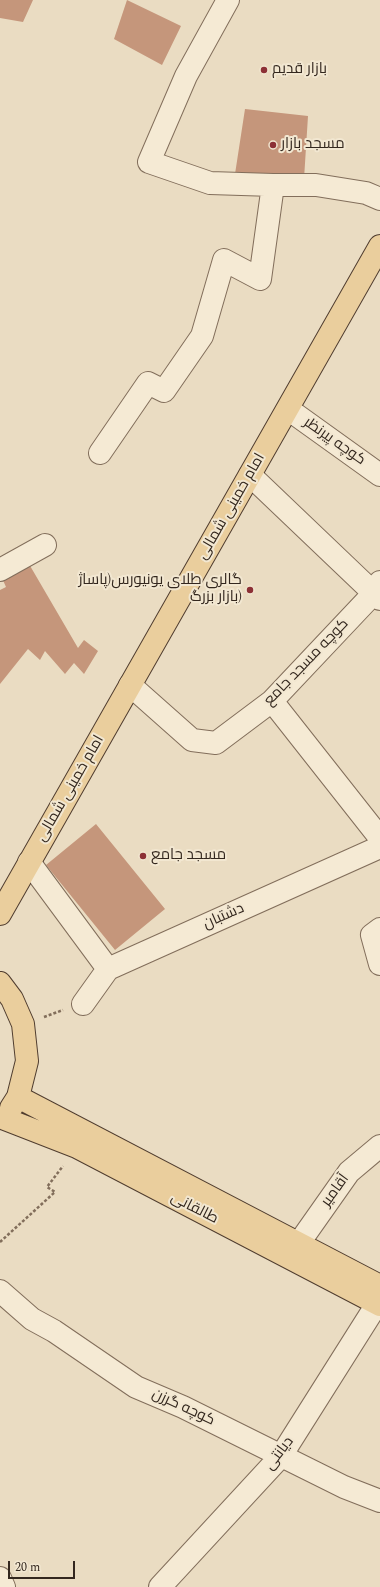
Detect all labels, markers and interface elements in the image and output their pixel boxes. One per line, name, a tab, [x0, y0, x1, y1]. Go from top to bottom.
place label: بازار قدیم	[272, 61, 327, 79]
marker: بازار قدیم	[259, 65, 269, 75]
place label: مسجد بازار	[281, 136, 345, 154]
marker: مسجد بازار	[268, 140, 278, 150]
street label: کوچه پیرنظر	[300, 414, 368, 470]
street label: امام خمینی شمالی	[194, 451, 270, 563]
place label: گالری طلای یونیورس(پاساژ بازار بزرگ)	[78, 572, 242, 607]
marker: گالری طلای یونیورس(پاساژ بازار بزرگ)	[245, 585, 255, 595]
street label: کوچه مسجد جامع	[261, 616, 353, 710]
street label: امام خمینی شمالی	[33, 733, 109, 845]
place label: مسجد جامع	[151, 847, 226, 865]
marker: مسجد جامع	[138, 851, 148, 861]
street label: دشتبان	[201, 900, 247, 934]
street label: آقامیر	[318, 1171, 354, 1211]
street label: طالقانی	[167, 1189, 221, 1229]
street label: کوچه گرزن	[149, 1386, 217, 1430]
street label: دیانتی	[262, 1434, 298, 1474]
scale bar	[10, 1553, 77, 1579]
text: 20 m	[15, 1558, 40, 1577]

